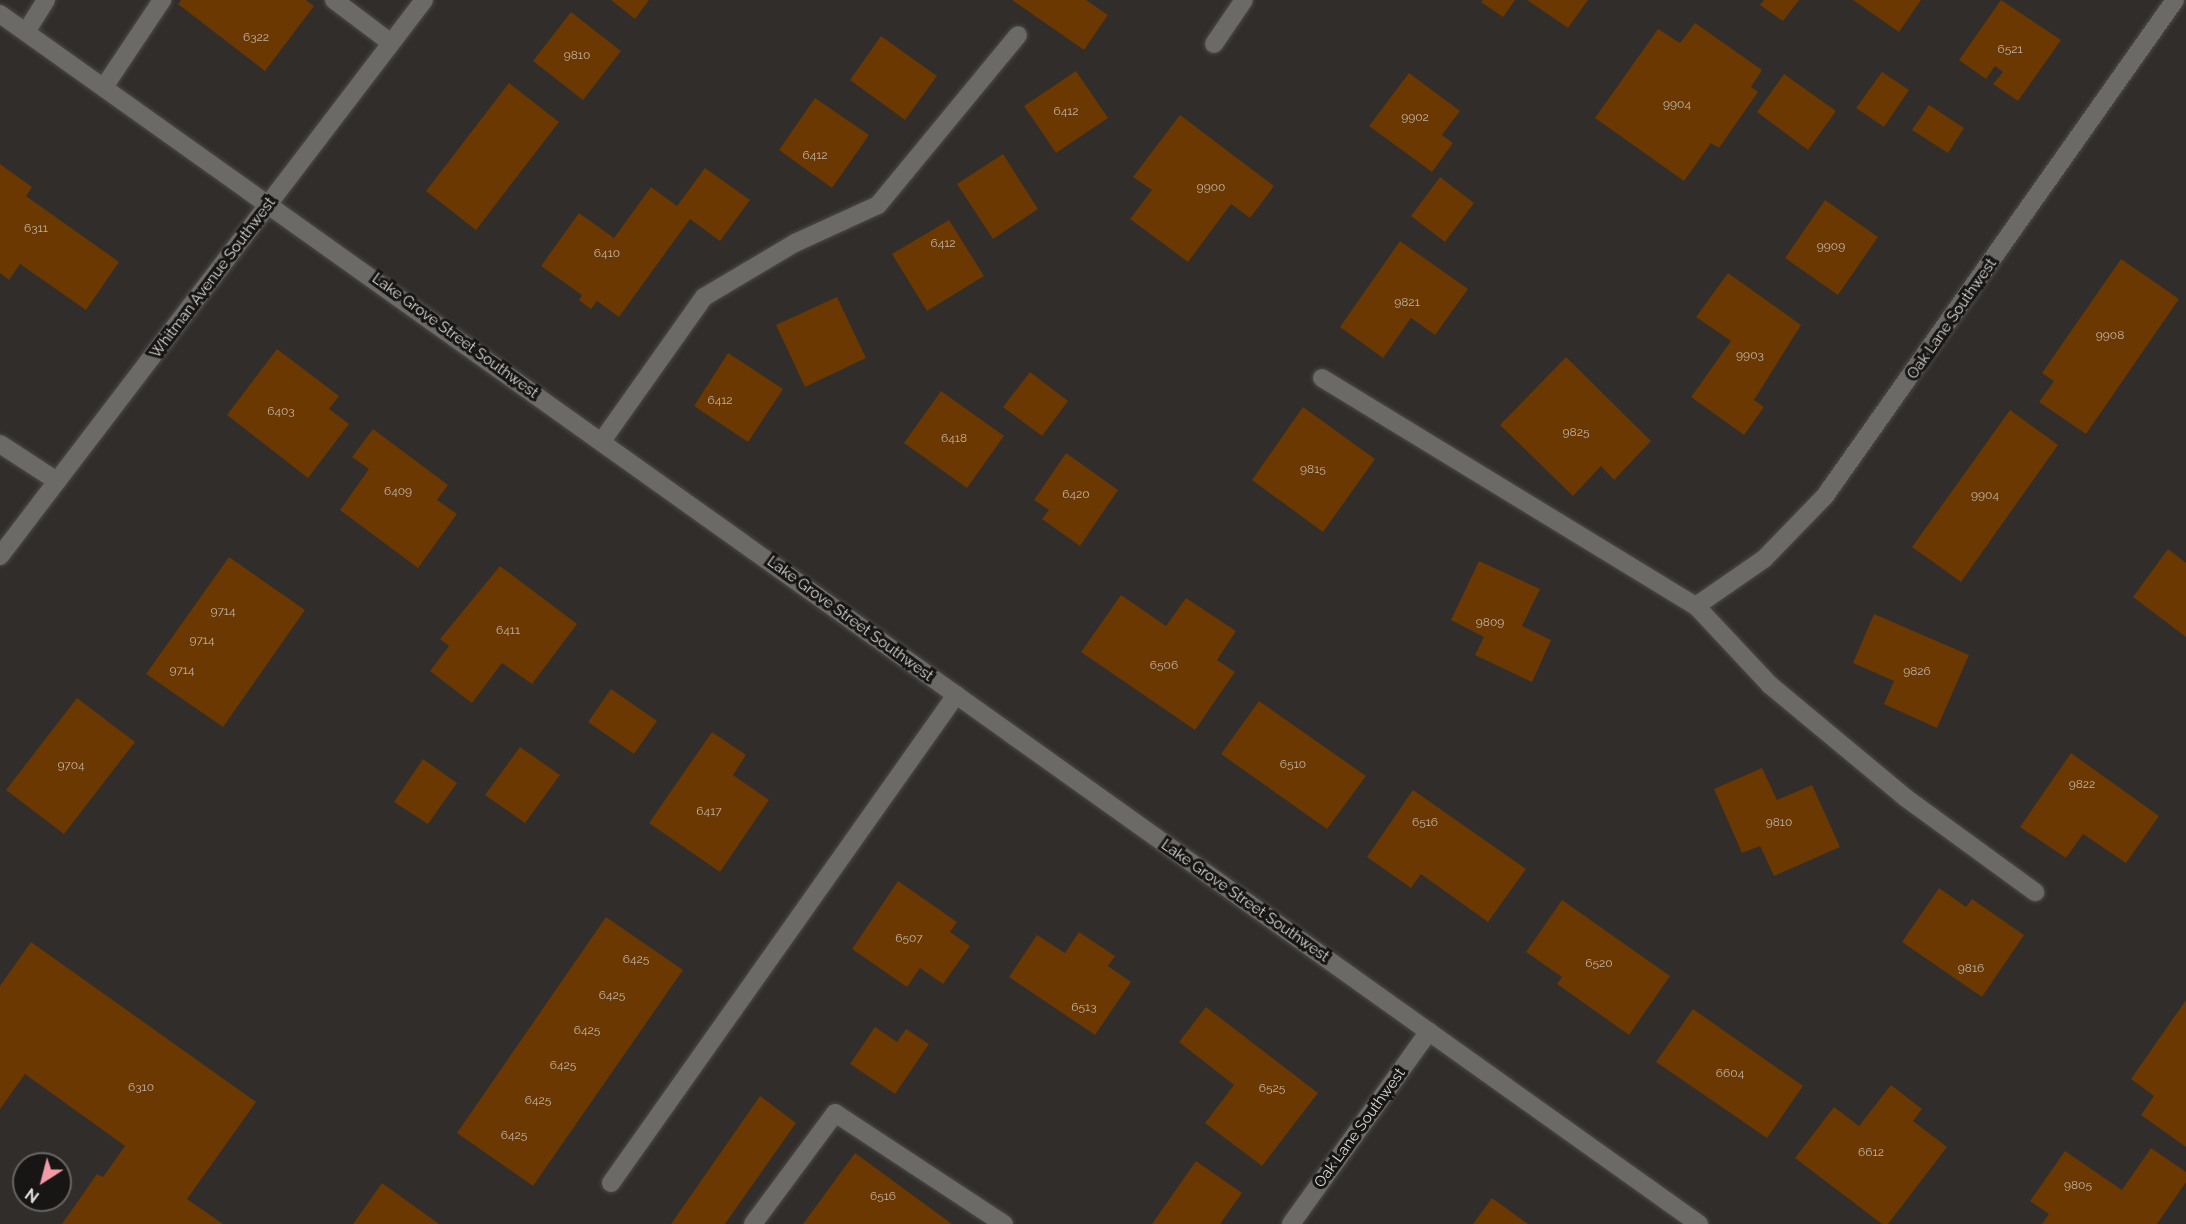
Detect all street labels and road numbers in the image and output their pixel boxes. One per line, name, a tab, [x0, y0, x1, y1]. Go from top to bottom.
street label: Whitman Avenue Southwest	[146, 194, 280, 362]
street label: Oak Lane Southwest	[1904, 255, 2000, 383]
street label: Lake Grove Street Southwest	[368, 270, 542, 402]
street label: Lake Grove Street Southwest	[763, 553, 937, 685]
street label: Lake Grove Street Southwest	[1158, 836, 1332, 966]
street label: Oak Lane Southwest	[1311, 1065, 1409, 1191]

